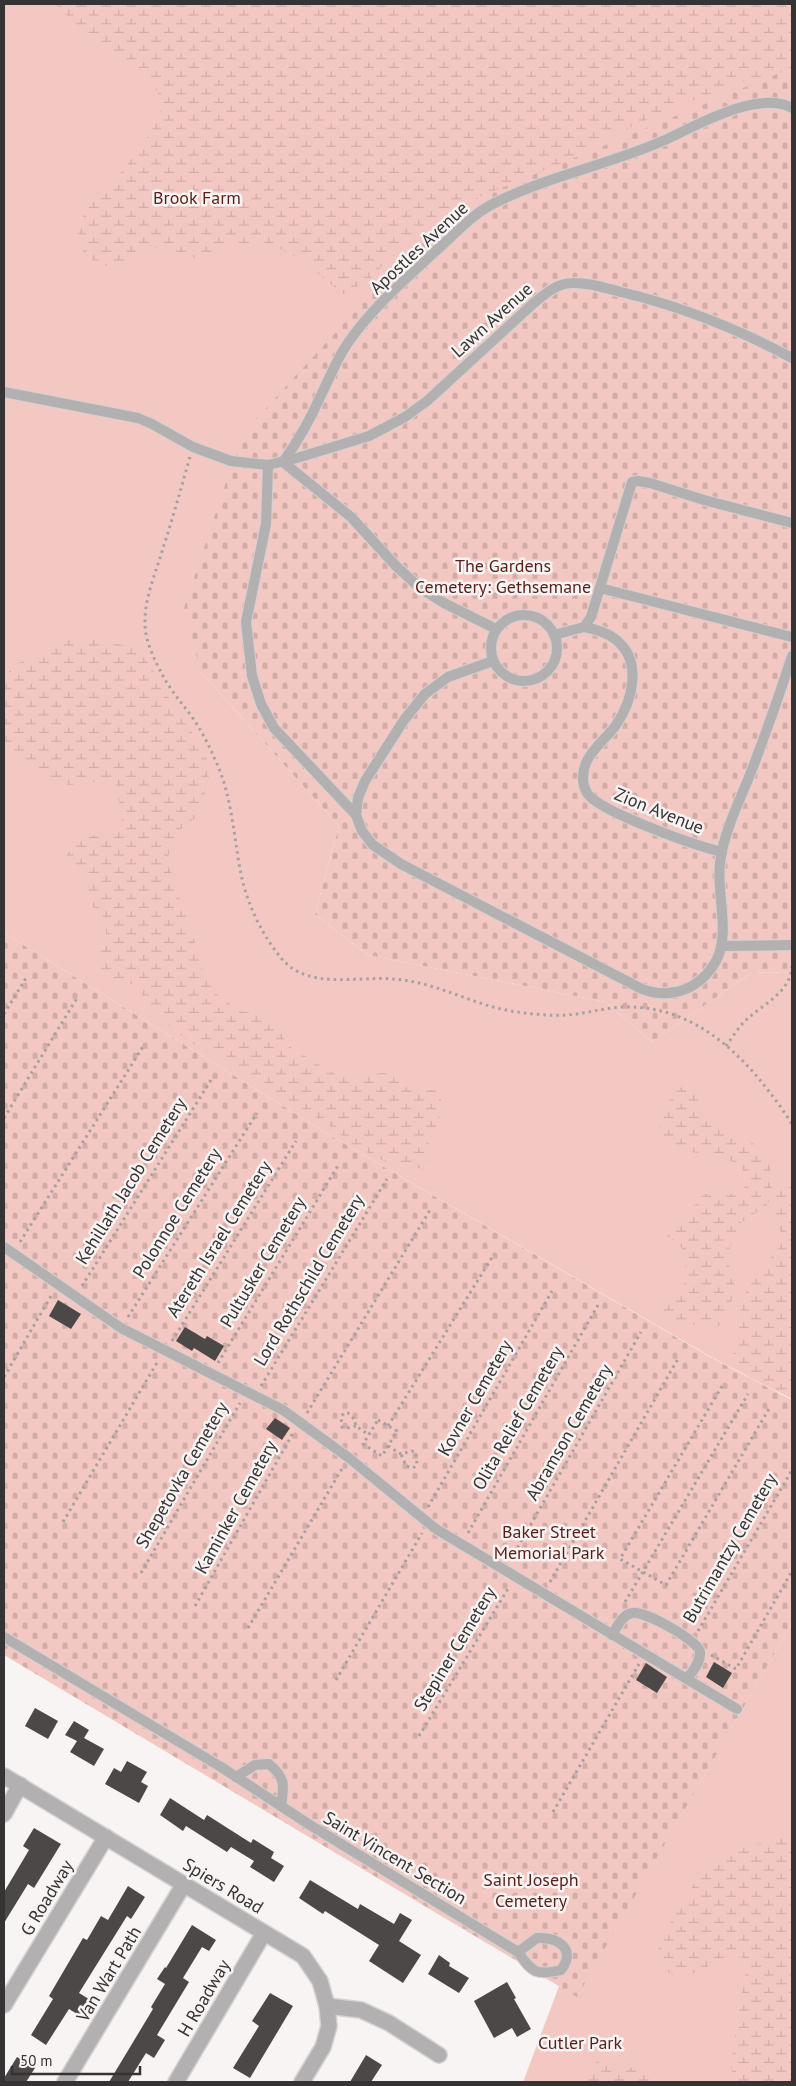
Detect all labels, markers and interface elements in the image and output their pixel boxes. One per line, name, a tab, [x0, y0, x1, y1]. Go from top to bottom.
park label: Brook Farm	[153, 186, 241, 209]
street label: Apostles Avenue	[365, 196, 473, 299]
street label: Lawn Avenue	[446, 277, 537, 362]
park label: The Gardens Cemetery: Gethsemane	[415, 554, 591, 598]
street label: Zion Avenue	[611, 782, 707, 839]
street label: Kehillath Jacob Cemetery	[70, 1093, 192, 1268]
street label: Polonnoe Cemetery	[127, 1143, 226, 1282]
street label: Atereth Israel Cemetery	[161, 1156, 276, 1321]
street label: Lord Rothschild Cemetery	[248, 1189, 369, 1370]
street label: Pultusker Cemetery	[215, 1192, 311, 1331]
street label: Kovner Cemetery	[432, 1335, 517, 1460]
street label: Olita Relief Cemetery	[467, 1341, 569, 1494]
street label: Abramson Cemetery	[520, 1359, 617, 1504]
street label: Shepetovka Cemetery	[130, 1397, 233, 1552]
street label: Kaminker Cemetery	[189, 1435, 282, 1578]
street label: Butrimantzy Cemetery	[677, 1468, 782, 1627]
park label: Baker Street Memorial Park	[494, 1520, 605, 1564]
street label: Stepiner Cemetery	[408, 1582, 501, 1715]
street label: Saint Vincent Section	[319, 1806, 471, 1909]
street label: Spiers Road	[179, 1853, 268, 1919]
street label: G Roadway	[15, 1855, 78, 1940]
park label: Saint Joseph Cemetery	[483, 1868, 579, 1912]
street label: Van Wart Path	[71, 1922, 146, 2027]
street label: H Roadway	[172, 1954, 235, 2041]
park label: Cutler Park	[538, 2031, 622, 2054]
scale bar	[12, 2044, 140, 2076]
text: 50 m	[20, 2051, 53, 2070]

